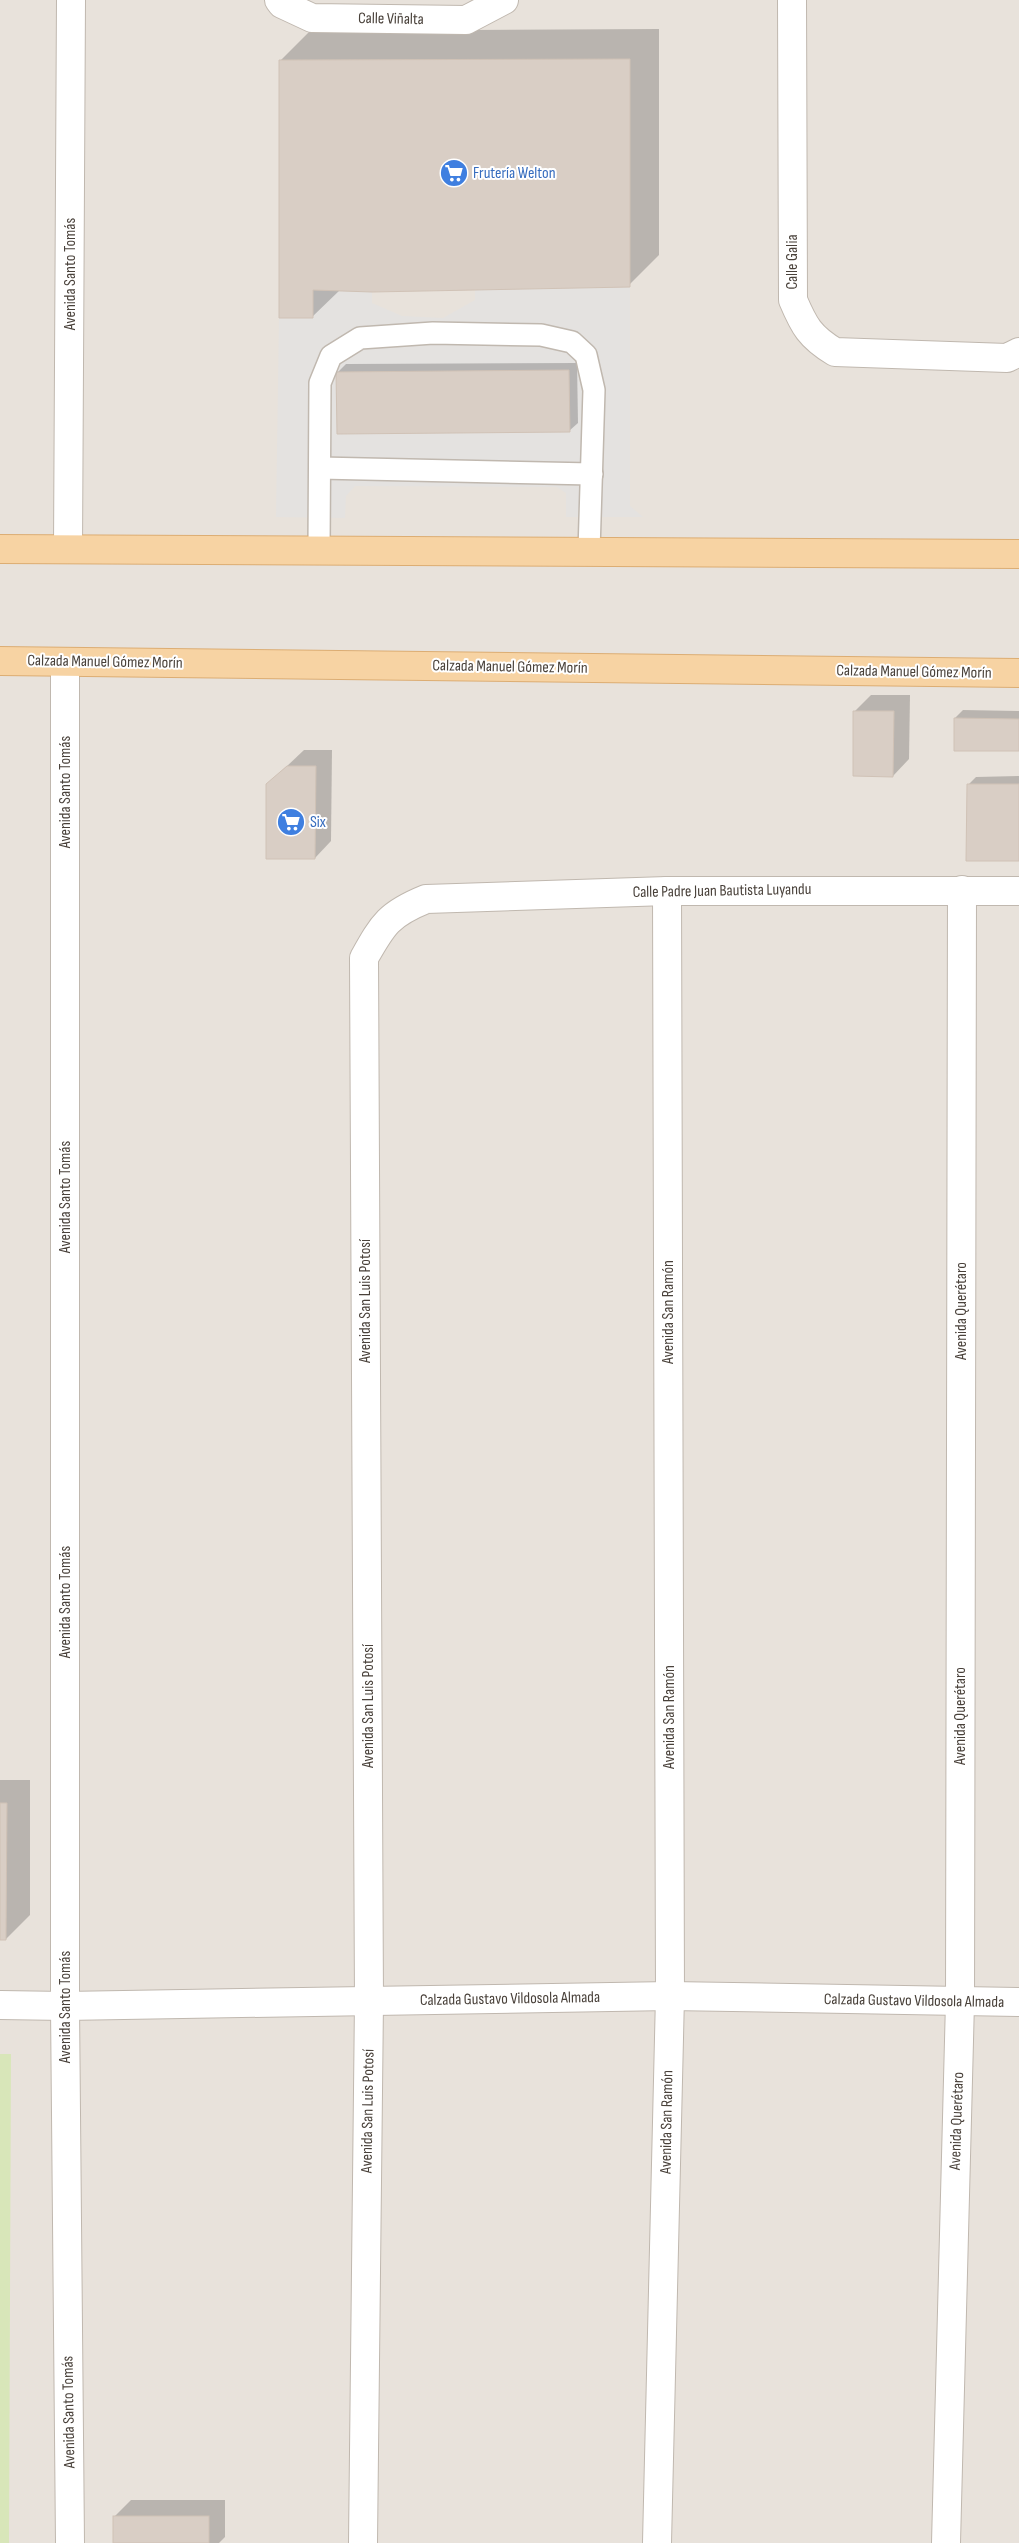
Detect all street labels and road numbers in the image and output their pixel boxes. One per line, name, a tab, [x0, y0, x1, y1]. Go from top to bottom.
street label: Calle Viñalta	[358, 9, 424, 29]
street label: Avenida Santo Tomás	[61, 217, 80, 331]
street label: Calle Galia	[783, 234, 802, 290]
street label: Calzada Manuel Gómez Morín	[27, 651, 183, 673]
street label: Calzada Manuel Gómez Morín	[432, 656, 588, 678]
street label: Calzada Manuel Gómez Morín	[836, 661, 992, 683]
street label: Avenida Santo Tomás	[56, 735, 75, 849]
street label: Calle Padre Juan Bautista Luyandu	[632, 880, 812, 902]
street label: Avenida Santo Tomás	[56, 1140, 75, 1254]
street label: Avenida San Luis Potosí	[356, 1239, 375, 1364]
street label: Avenida San Ramón	[659, 1260, 678, 1365]
street label: Avenida Querétaro	[952, 1262, 971, 1361]
street label: Avenida Santo Tomás	[56, 1545, 75, 1659]
street label: Avenida San Luis Potosí	[359, 1644, 378, 1769]
street label: Avenida San Ramón	[660, 1665, 679, 1770]
street label: Avenida Querétaro	[951, 1667, 970, 1766]
street label: Avenida Santo Tomás	[56, 1950, 75, 2064]
street label: Calzada Gustavo Vildosola Almada	[420, 1988, 600, 2010]
street label: Calzada Gustavo Vildosola Almada	[824, 1990, 1004, 2012]
street label: Avenida San Luis Potosí	[357, 2049, 379, 2174]
street label: Avenida San Ramón	[657, 2070, 677, 2175]
street label: Avenida Querétaro	[946, 2072, 968, 2171]
street label: Avenida Santo Tomás	[59, 2355, 79, 2469]

